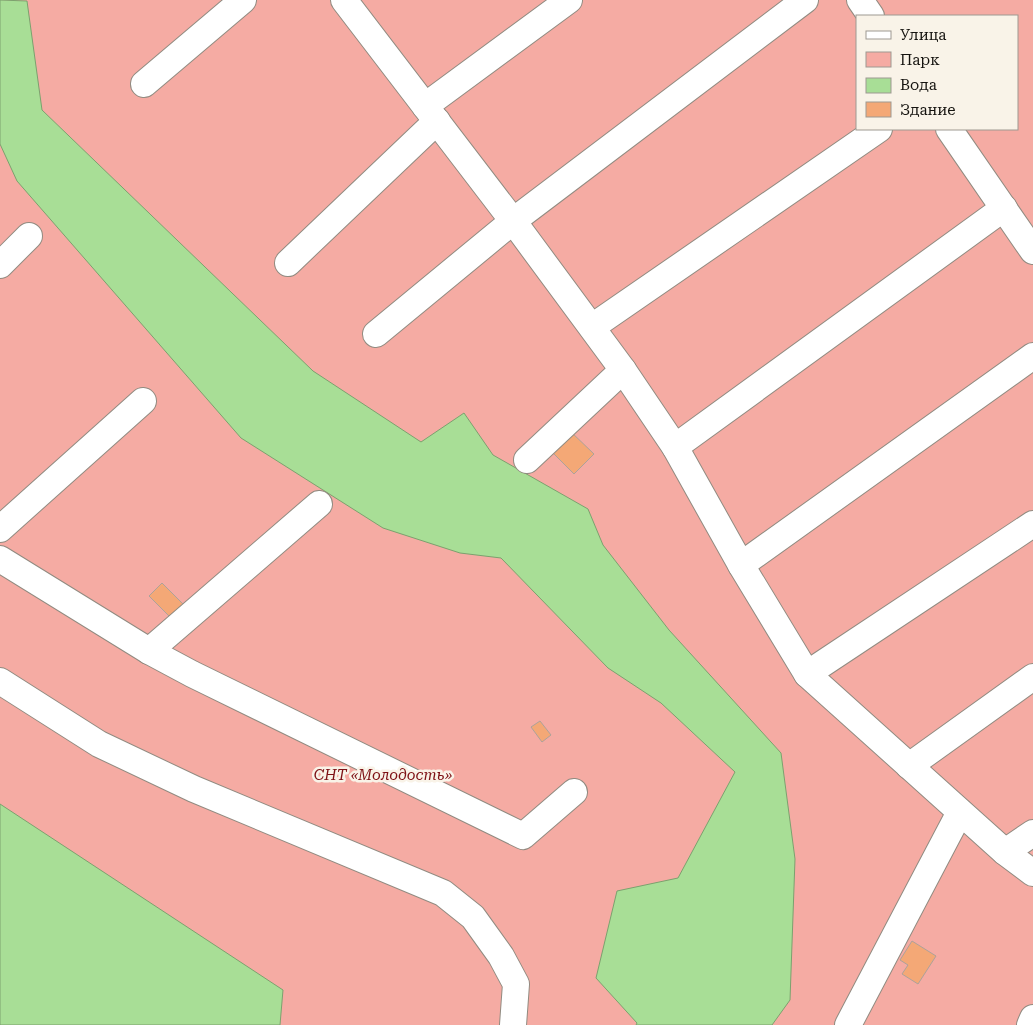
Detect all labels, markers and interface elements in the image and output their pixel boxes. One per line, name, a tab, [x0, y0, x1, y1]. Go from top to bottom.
legend	[856, 15, 1018, 130]
text: Улица	[900, 26, 946, 44]
text: Парк	[900, 51, 940, 69]
text: Вода	[900, 76, 937, 94]
text: Здание	[900, 101, 956, 119]
park label: СНТ «Молодость»	[314, 766, 452, 784]

